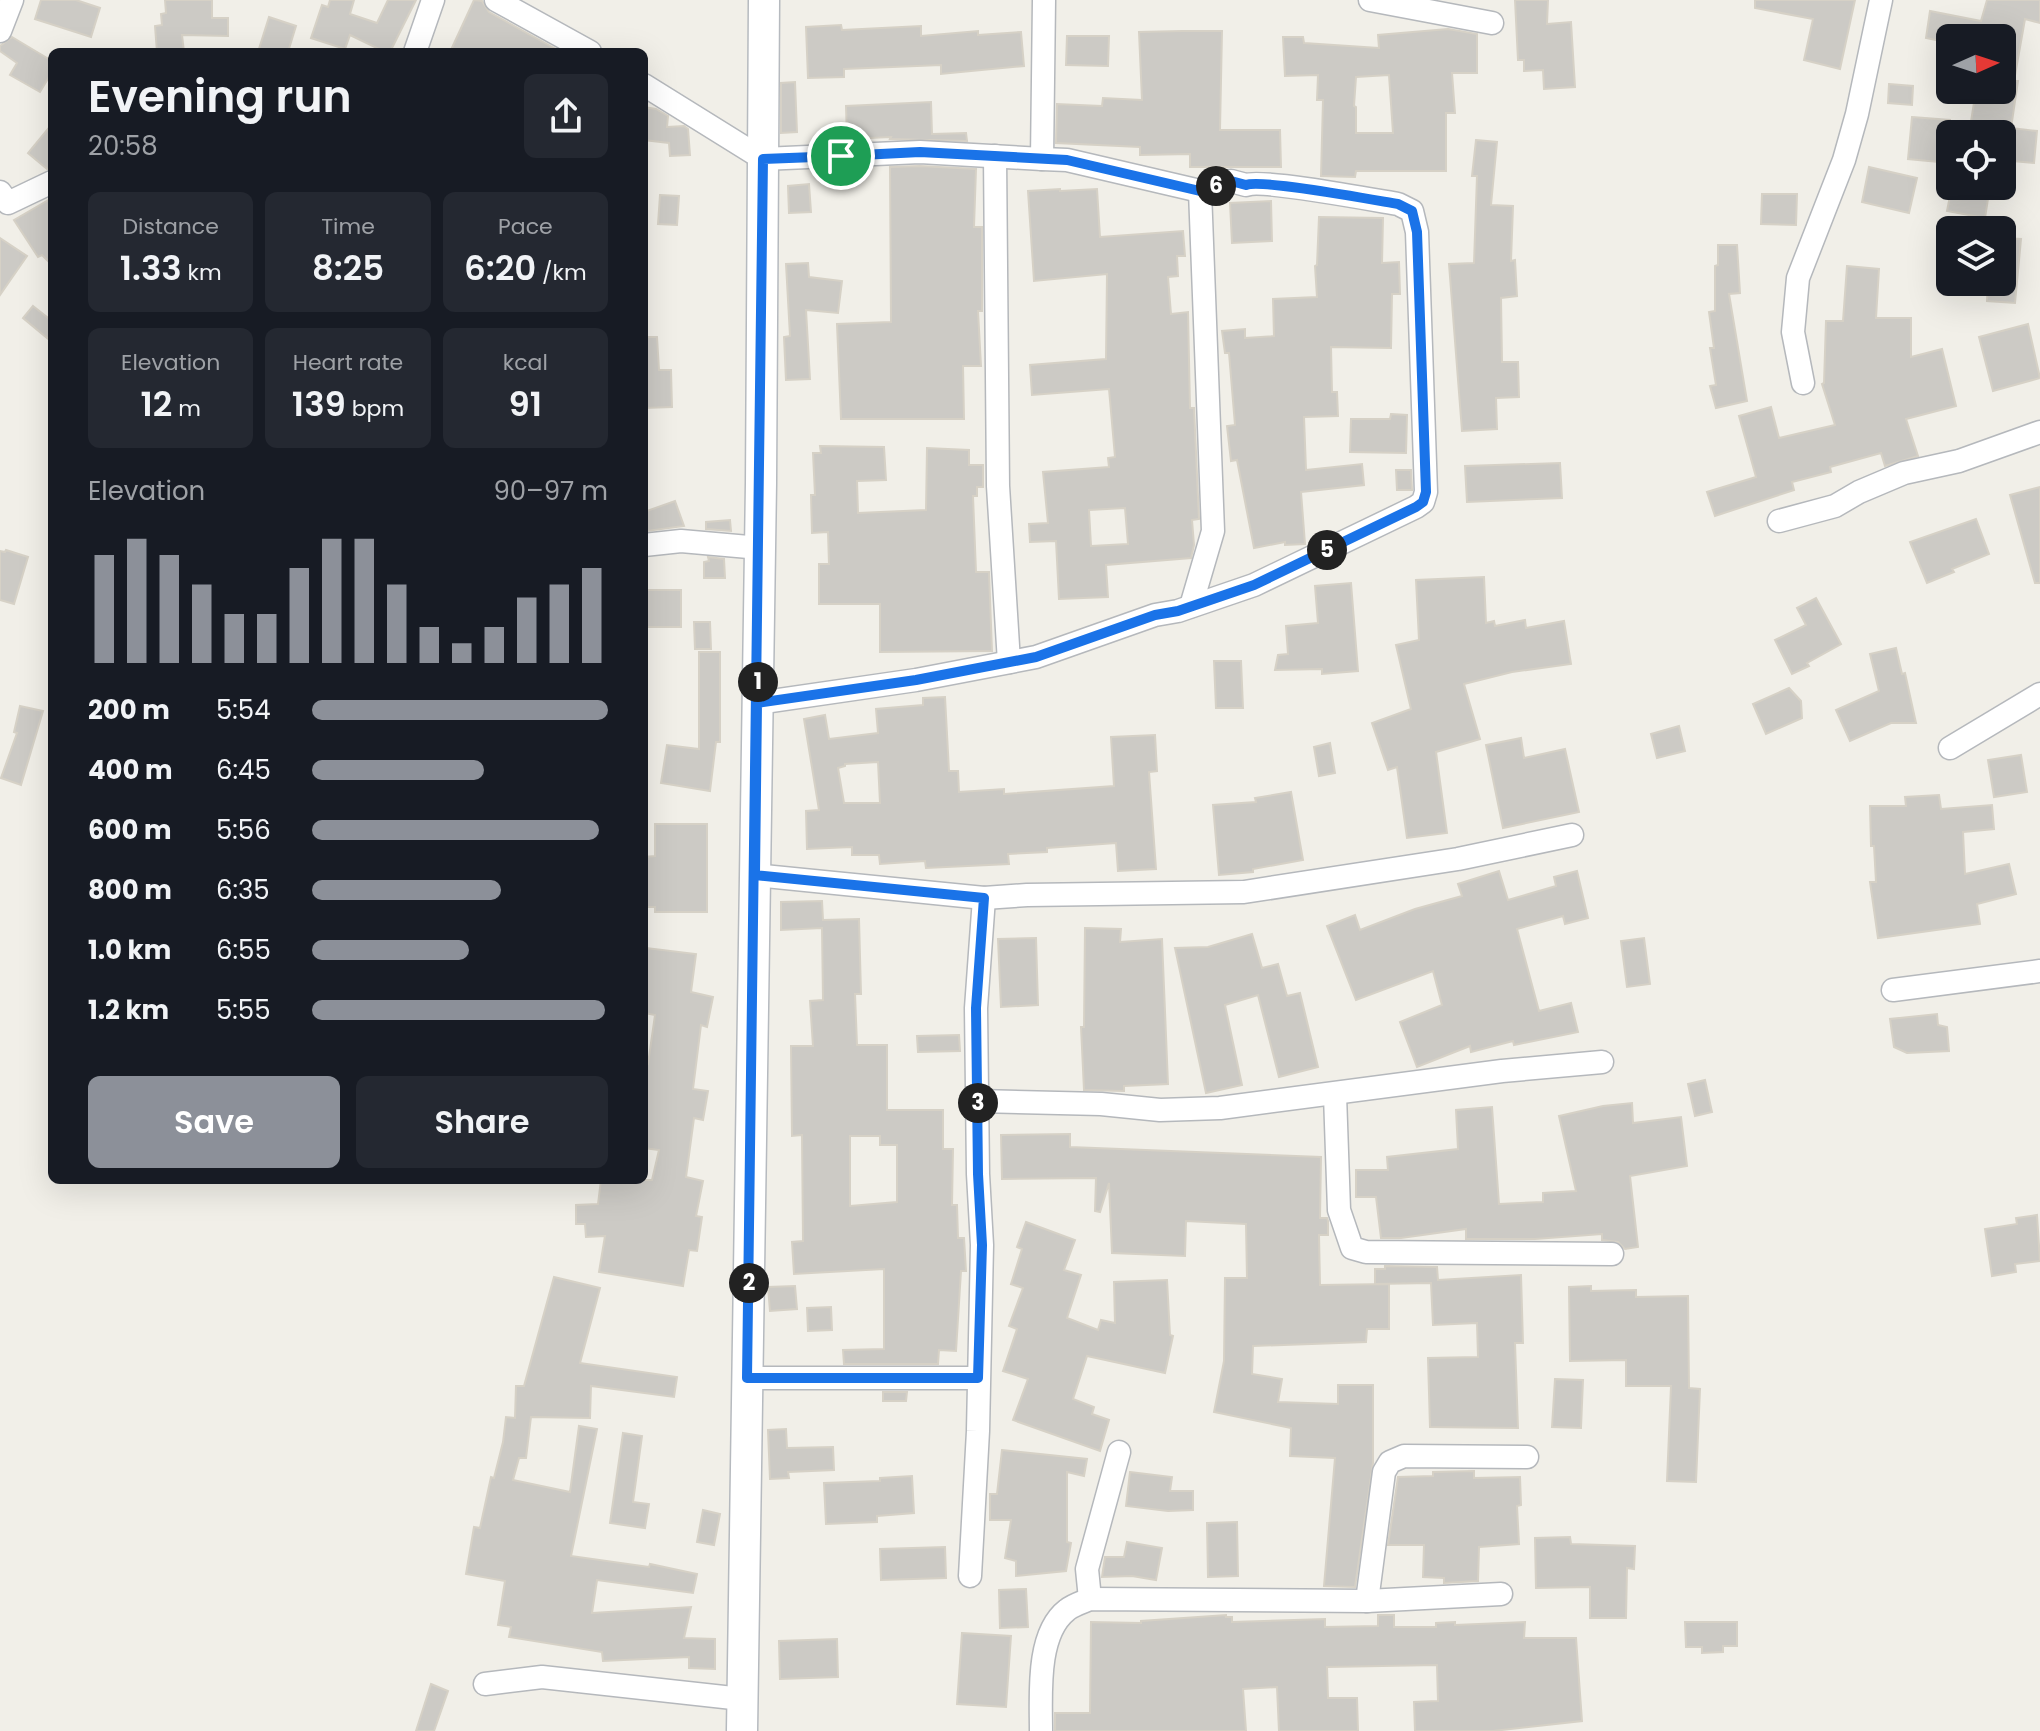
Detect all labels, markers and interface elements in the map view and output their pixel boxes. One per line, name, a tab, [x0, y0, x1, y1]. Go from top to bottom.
north arrow	[1936, 24, 2016, 104]
map controls	[1936, 24, 2016, 296]
text: Evening run	[88, 66, 352, 127]
button: share	[524, 74, 608, 158]
button: locate	[1936, 120, 2016, 200]
pin	[807, 122, 875, 190]
text: 20:58	[88, 128, 158, 164]
icon: arrive	[819, 134, 863, 178]
pin: 6	[1196, 166, 1236, 206]
text: 6	[1209, 170, 1223, 201]
text: Distance	[122, 211, 219, 242]
text: Time	[321, 211, 375, 242]
text: Pace	[498, 211, 553, 242]
button: layers	[1936, 216, 2016, 296]
text: 1.33	[120, 244, 182, 292]
text: 8:25	[312, 244, 384, 292]
text: 6:20	[464, 244, 536, 292]
text: km	[182, 257, 222, 288]
text: /km	[536, 257, 587, 288]
text: Elevation	[121, 347, 220, 378]
text: Heart rate	[293, 347, 403, 378]
text: kcal	[503, 347, 548, 378]
text: 12	[140, 380, 172, 428]
text: 139	[292, 380, 346, 428]
text: 91	[509, 380, 542, 428]
text: m	[172, 393, 201, 424]
text: bpm	[346, 393, 404, 424]
text: Elevation	[88, 473, 205, 509]
text: 90–97 m	[493, 473, 608, 509]
pin: 5	[1307, 530, 1347, 570]
text: 5	[1320, 534, 1334, 565]
pin: 1	[738, 662, 778, 702]
text: 1	[754, 666, 762, 697]
text: 200 m	[88, 692, 170, 728]
text: 5:54	[216, 692, 271, 728]
text: 400 m	[88, 752, 173, 788]
text: 6:45	[216, 752, 271, 788]
text: 600 m	[88, 812, 172, 848]
text: 5:56	[216, 812, 271, 848]
text: 800 m	[88, 872, 172, 908]
text: 6:35	[216, 872, 270, 908]
text: 1.0 km	[88, 932, 171, 968]
text: 6:55	[216, 932, 271, 968]
text: 1.2 km	[88, 992, 169, 1028]
text: 5:55	[216, 992, 271, 1028]
button: Save	[88, 1076, 340, 1168]
button: Share	[356, 1076, 608, 1168]
pin: 3	[958, 1083, 998, 1123]
text: 3	[971, 1087, 985, 1118]
pin: 2	[729, 1263, 769, 1303]
text: 2	[743, 1267, 755, 1298]

